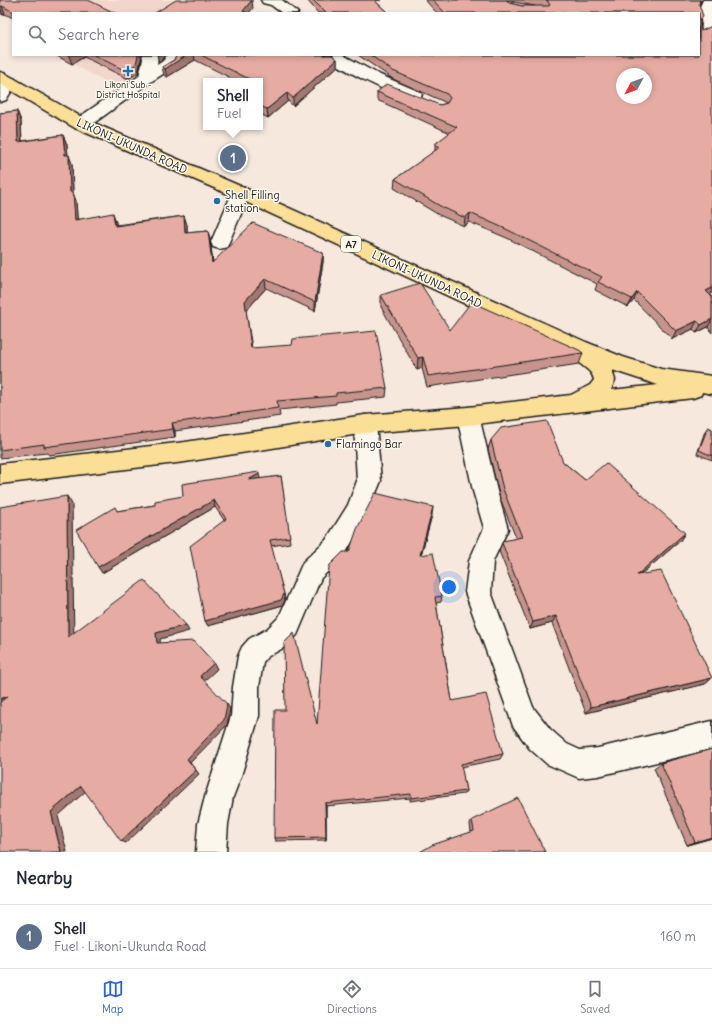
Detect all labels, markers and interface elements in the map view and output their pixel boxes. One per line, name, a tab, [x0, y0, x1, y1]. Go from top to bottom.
search box	[12, 12, 700, 56]
icon: search	[26, 23, 48, 45]
text: Search here	[58, 25, 139, 44]
marker: Likoni Sub - District Hospital	[122, 65, 134, 77]
north arrow	[616, 68, 652, 104]
popup	[203, 78, 263, 130]
place label: Likoni Sub - District Hospital	[96, 79, 160, 100]
text: Shell	[217, 86, 249, 105]
text: Fuel	[217, 105, 241, 122]
street label: LIKONI-UKUNDA ROAD	[74, 115, 190, 177]
pin: 1	[220, 143, 246, 173]
place label: Shell Filling station	[225, 188, 280, 215]
marker: Shell Filling station	[212, 196, 222, 206]
road number: A7	[341, 236, 361, 252]
street label: LIKONI-UKUNDA ROAD	[370, 247, 484, 311]
place label: Flamingo Bar	[336, 437, 403, 451]
marker: Flamingo Bar	[323, 439, 333, 449]
your location	[439, 577, 459, 597]
text: Nearby	[16, 867, 72, 889]
text: Shell	[54, 919, 86, 938]
text: 1	[26, 928, 32, 945]
text: 160 m	[660, 928, 696, 945]
text: Fuel · Likoni-Ukunda Road	[54, 938, 206, 955]
tab: Map	[102, 978, 124, 1016]
tab: Directions	[327, 978, 377, 1016]
tab: Saved	[580, 978, 610, 1016]

